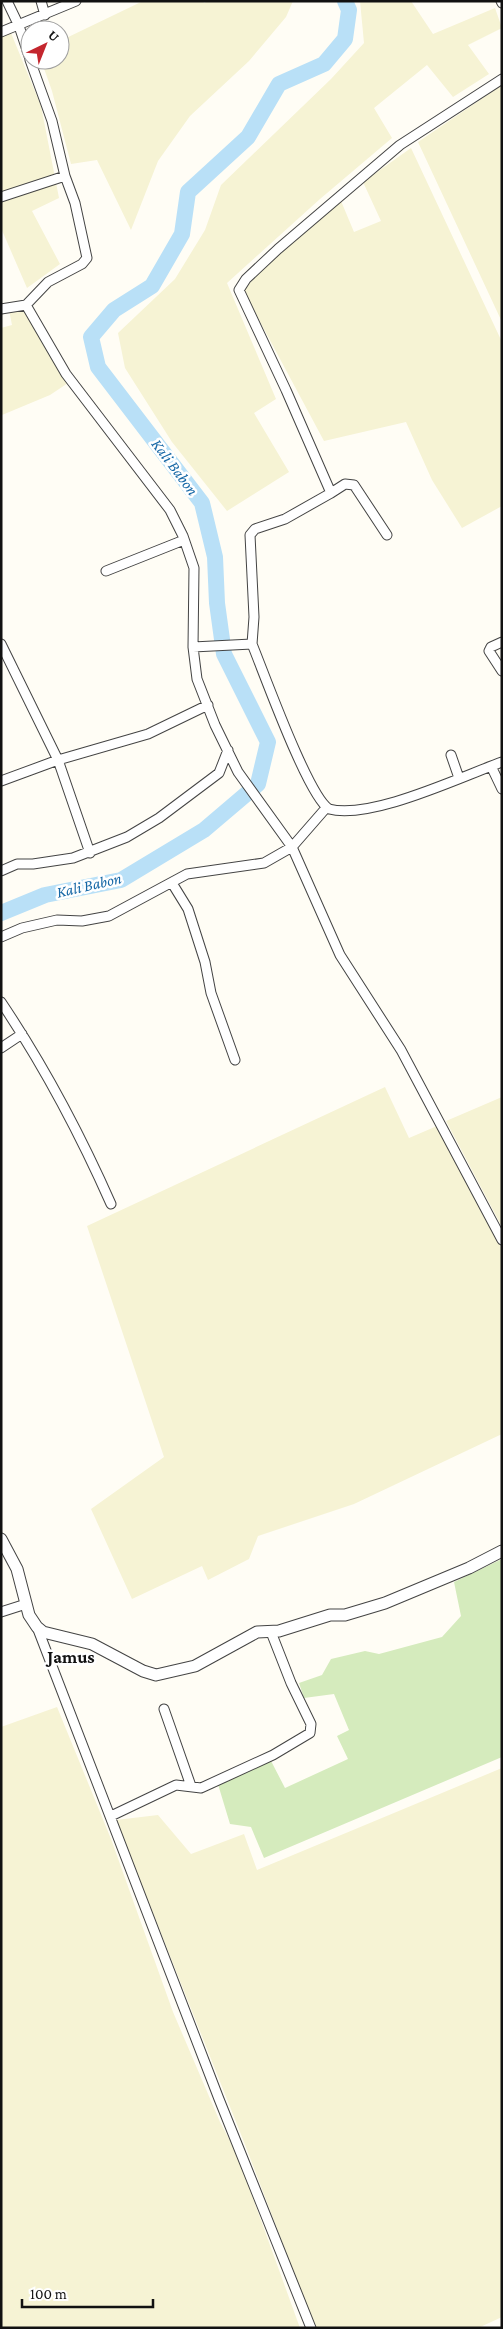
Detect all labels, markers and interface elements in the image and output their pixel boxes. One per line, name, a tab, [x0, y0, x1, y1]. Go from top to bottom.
north arrow	[20, 20, 70, 70]
text: U	[45, 26, 63, 45]
water label: Kali Babon	[148, 435, 202, 499]
water label: Kali Babon	[55, 869, 123, 901]
district label: Jamus	[45, 1647, 95, 1667]
scale bar	[22, 2276, 154, 2308]
text: 100 m	[30, 2286, 67, 2302]

